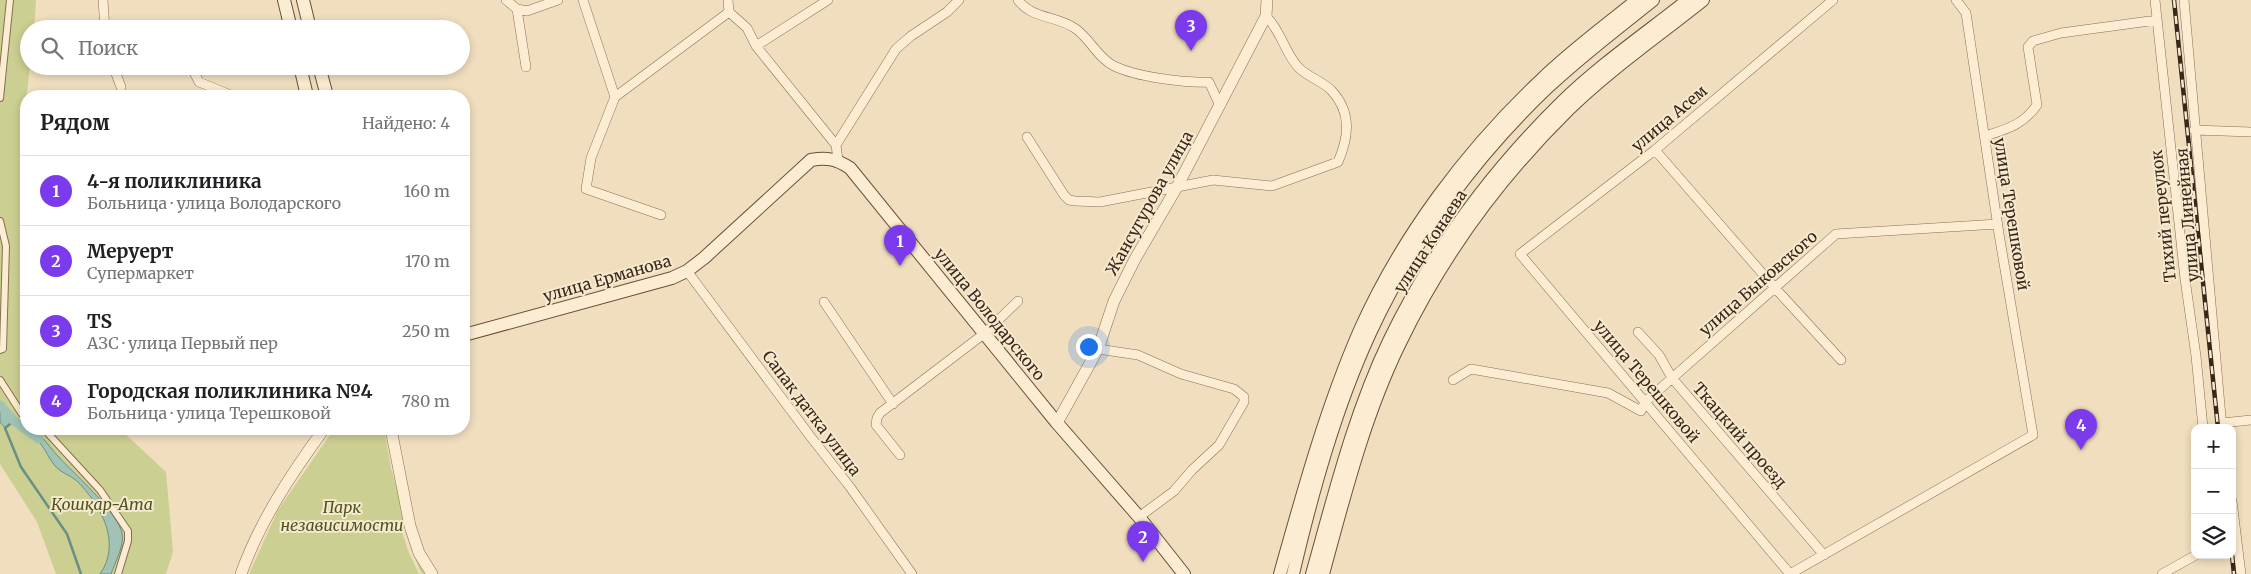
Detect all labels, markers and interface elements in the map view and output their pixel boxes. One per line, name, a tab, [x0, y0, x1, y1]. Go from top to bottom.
pin: 3	[1175, 10, 1207, 51]
search box	[20, 20, 470, 75]
icon: search	[38, 34, 66, 62]
text: Поиск	[78, 36, 138, 60]
street label: улица Асем	[1627, 80, 1711, 156]
text: Рядом	[40, 109, 110, 136]
text: Найдено: 4	[362, 113, 450, 133]
street label: Жансугурова улица	[1101, 127, 1197, 279]
street label: улица Терешковой	[1990, 136, 2034, 292]
street label: улица Линейная	[2171, 147, 2203, 283]
street label: Тихий переулок	[2146, 149, 2180, 283]
text: 4-я поликлиника	[87, 169, 262, 193]
text: 1	[52, 181, 60, 201]
text: 160 m	[404, 181, 450, 201]
street label: улица Конаева	[1389, 185, 1471, 296]
text: Больница · улица Володарского	[87, 193, 341, 213]
pin: 1	[884, 225, 916, 266]
street label: улица Быковского	[1695, 226, 1821, 340]
text: Меруерт	[87, 239, 173, 263]
street label: улица Володарского	[930, 244, 1050, 384]
street label: улица Ерманова	[541, 250, 674, 306]
text: 2	[51, 251, 61, 271]
text: 170 m	[405, 251, 450, 271]
text: Супермаркет	[87, 263, 194, 283]
text: TS	[87, 309, 112, 333]
street label: улица Терешковой	[1590, 315, 1704, 447]
text: 3	[51, 321, 61, 341]
text: 250 m	[402, 321, 450, 341]
text: АЗС · улица Первый пер	[87, 333, 278, 353]
your location	[1076, 334, 1102, 360]
street label: Сапак датка улица	[758, 346, 866, 480]
street label: Ткацкий проезд	[1689, 378, 1791, 492]
text: Городская поликлиника №4	[87, 379, 373, 403]
text: 4	[51, 391, 61, 411]
text: 780 m	[402, 391, 450, 411]
text: Больница · улица Терешковой	[87, 403, 331, 423]
pin: 4	[2065, 409, 2097, 450]
map controls	[2191, 424, 2236, 559]
button: +	[2191, 424, 2236, 469]
button: −	[2191, 469, 2236, 514]
park label: Қошқар-Ата	[51, 494, 153, 514]
park label: Парк независимости	[280, 497, 404, 535]
button: layers	[2191, 514, 2236, 559]
pin: 2	[1127, 521, 1159, 562]

